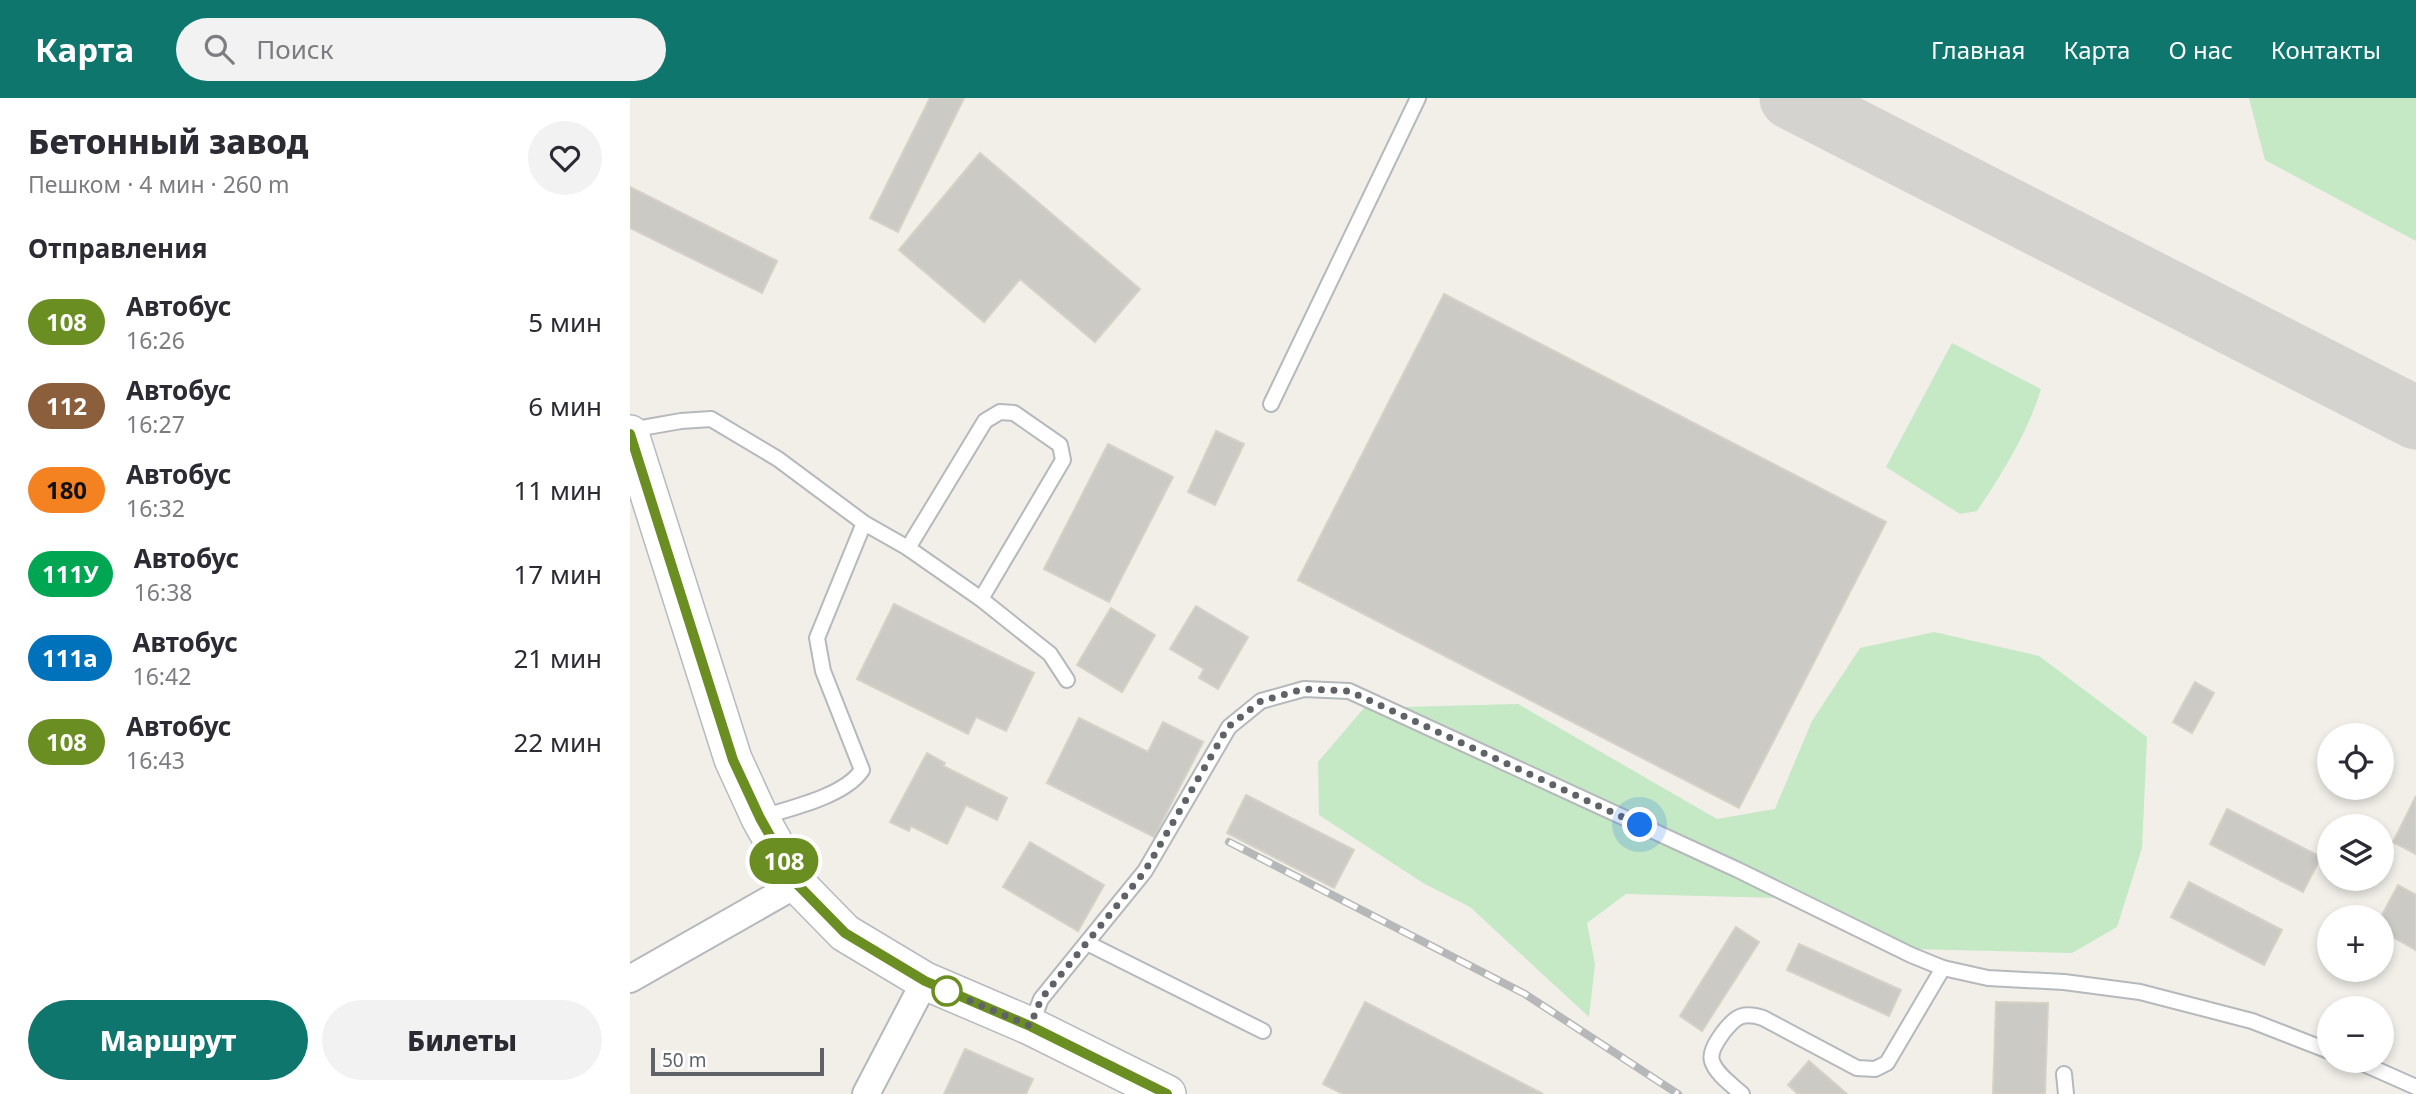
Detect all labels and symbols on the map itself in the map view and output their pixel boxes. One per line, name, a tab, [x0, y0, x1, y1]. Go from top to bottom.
your location	[1622, 807, 1657, 842]
line badge: 108	[744, 838, 824, 884]
unlabelled marker	[932, 976, 962, 1006]
scale bar	[651, 1045, 824, 1077]

